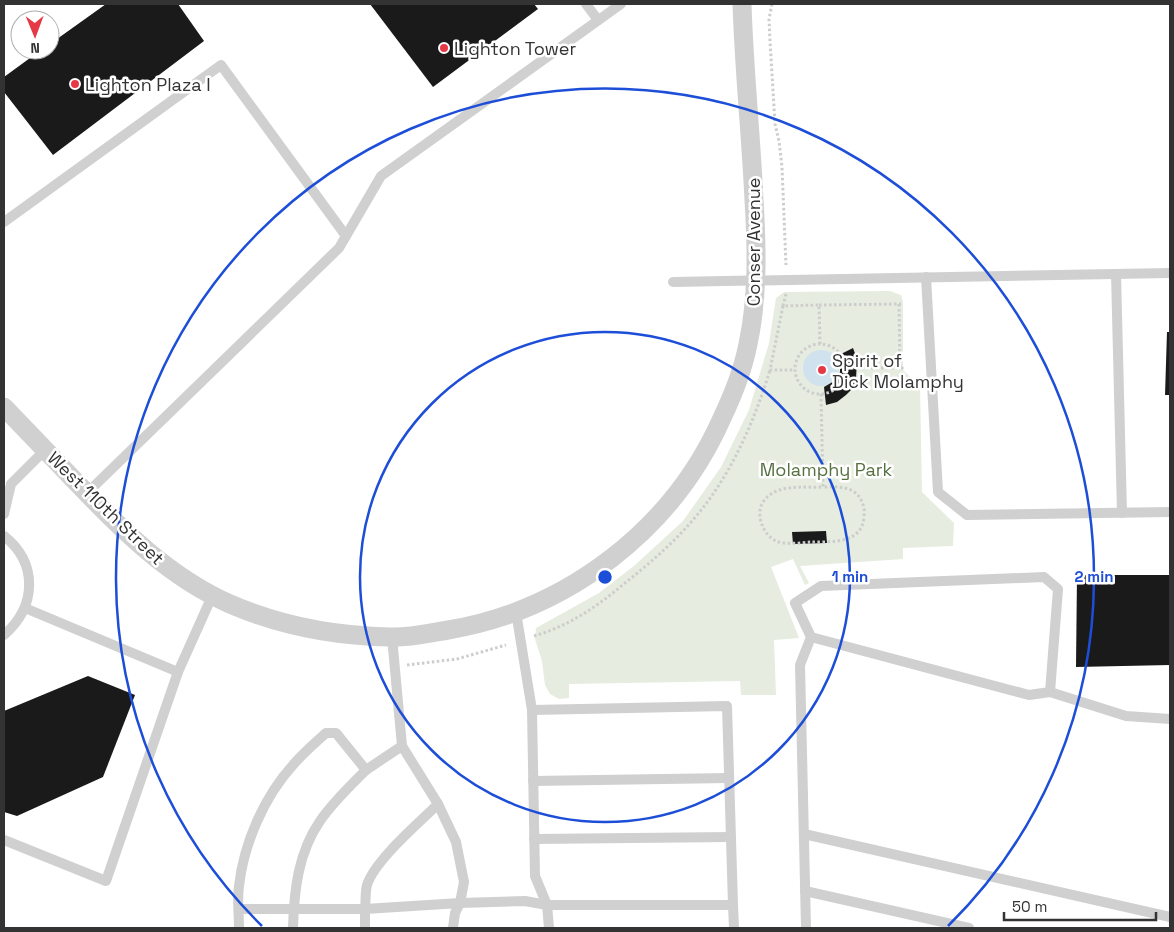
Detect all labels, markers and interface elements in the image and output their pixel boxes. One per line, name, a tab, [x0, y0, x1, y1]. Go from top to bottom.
north arrow	[10, 10, 60, 60]
place label: Lighton Tower	[454, 37, 576, 60]
text: N	[30, 39, 40, 57]
marker: Lighton Tower	[438, 42, 450, 54]
place label: Lighton Plaza I	[85, 73, 211, 96]
marker: Lighton Plaza I	[69, 78, 81, 90]
street label: Conser Avenue	[742, 178, 765, 306]
place label: Spirit of Dick Molamphy	[832, 349, 964, 393]
marker: Spirit of Dick Molamphy	[816, 364, 828, 376]
street label: West 110th Street	[43, 446, 169, 570]
park label: Molamphy Park	[760, 458, 893, 481]
text: 1 min	[832, 567, 868, 586]
text: 2 min	[1075, 567, 1113, 586]
centre of rings	[596, 568, 614, 586]
scale bar	[1004, 890, 1156, 922]
text: 50 m	[1012, 897, 1047, 916]

